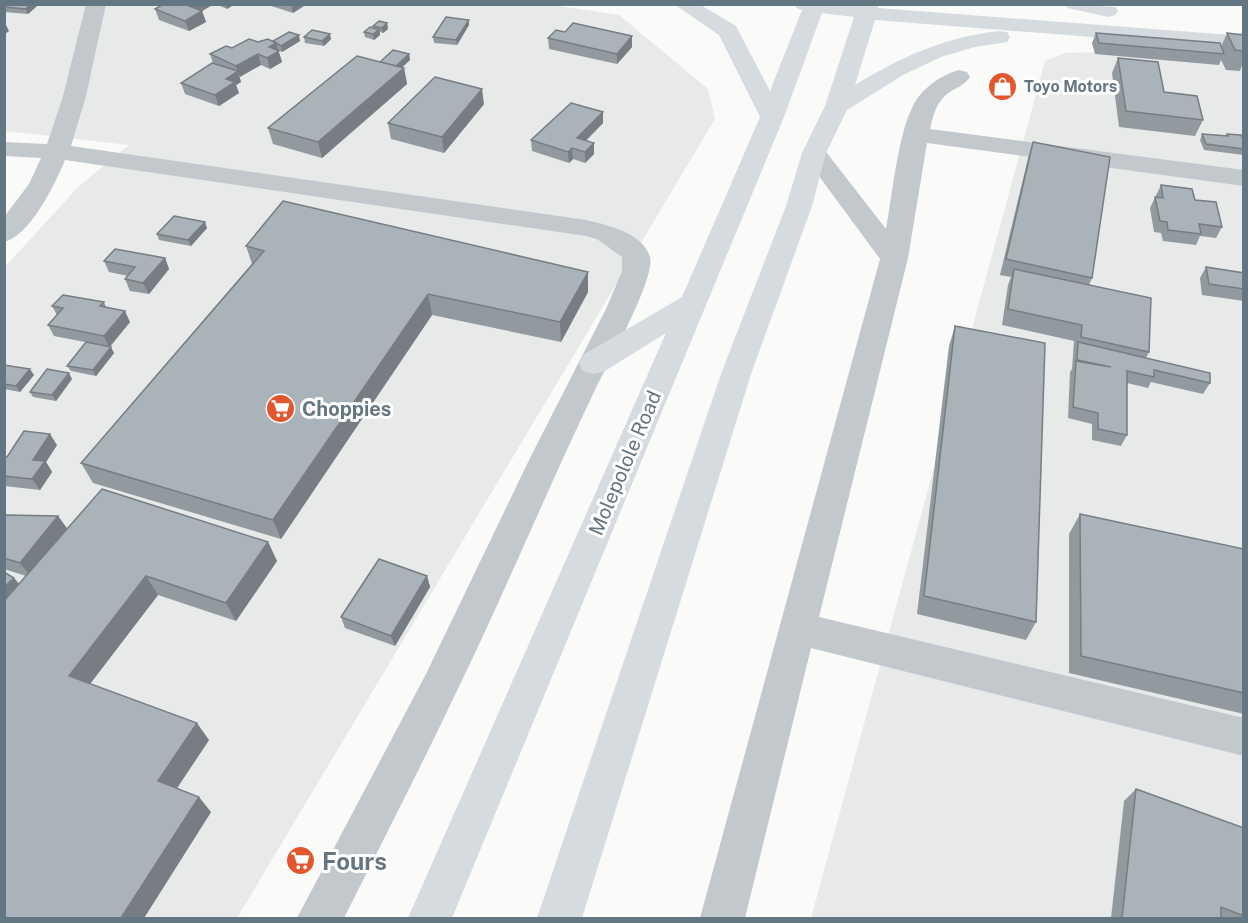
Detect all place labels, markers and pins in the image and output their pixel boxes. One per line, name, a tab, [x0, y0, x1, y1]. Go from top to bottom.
shop icon: Toyo Motors	[987, 70, 1019, 102]
place label: Toyo Motors	[1024, 77, 1117, 96]
supermarket icon: Choppies	[265, 393, 297, 425]
place label: Choppies	[302, 397, 391, 421]
supermarket icon: Fours	[285, 845, 317, 877]
place label: Fours	[322, 847, 387, 875]

